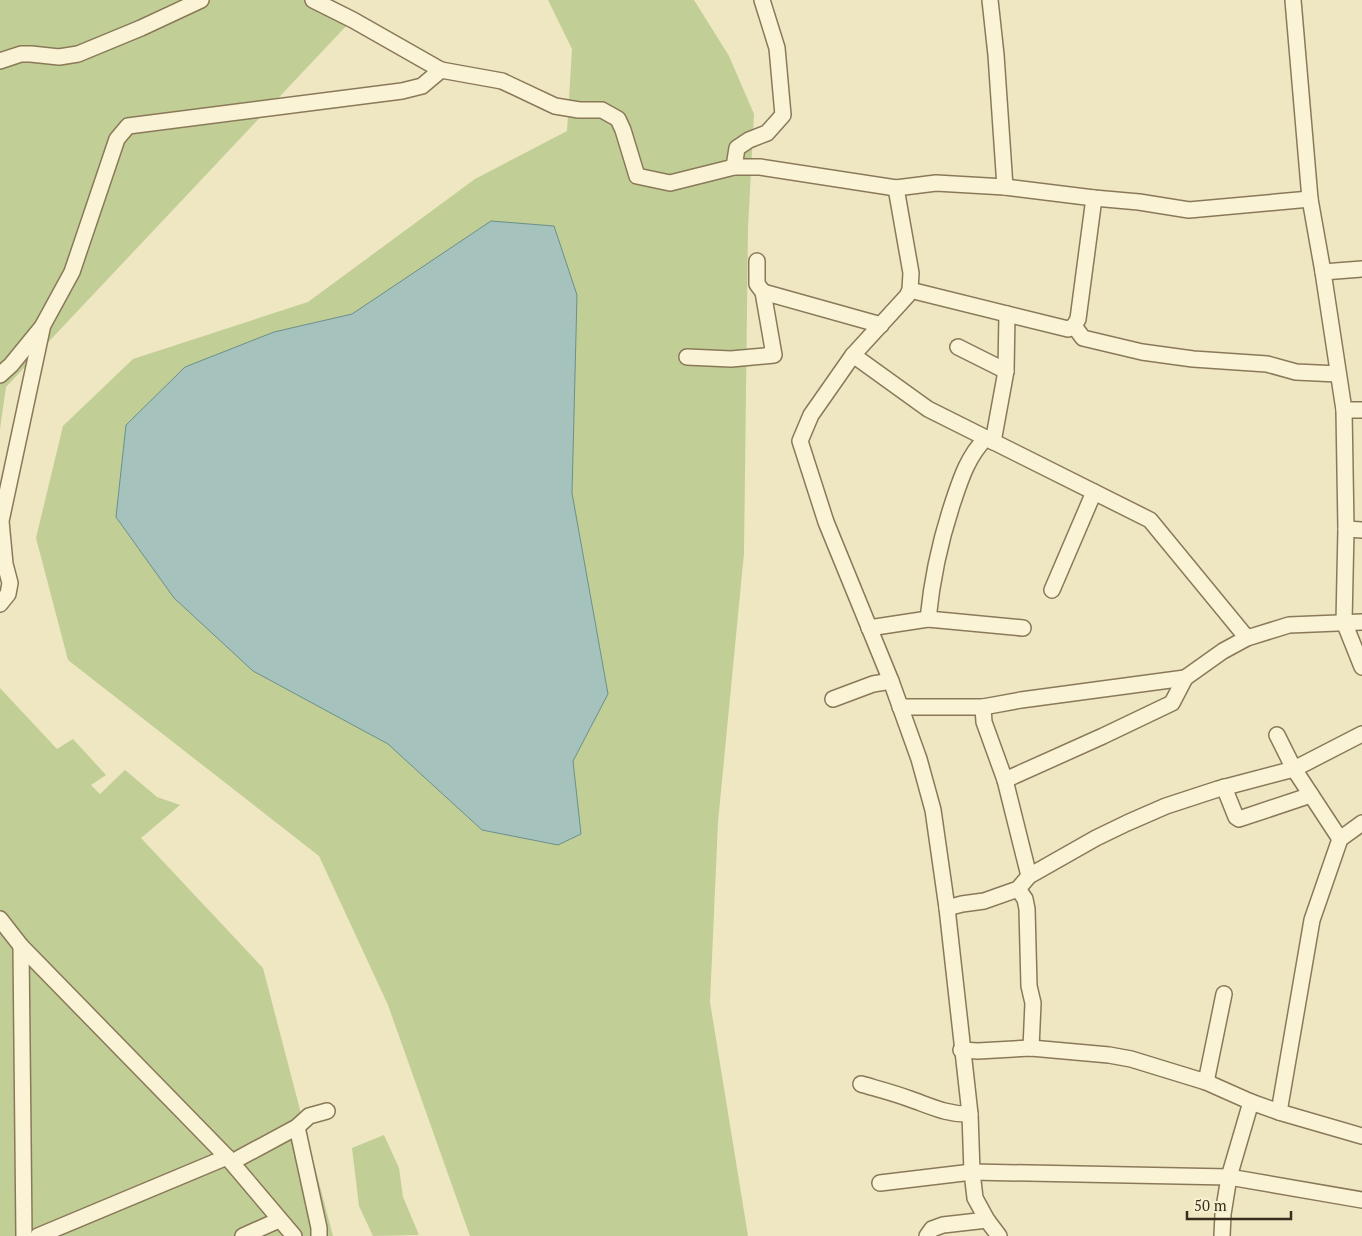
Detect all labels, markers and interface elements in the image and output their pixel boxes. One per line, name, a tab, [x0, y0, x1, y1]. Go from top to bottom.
scale bar	[1187, 1188, 1291, 1220]
text: 50 m	[1194, 1195, 1227, 1215]

